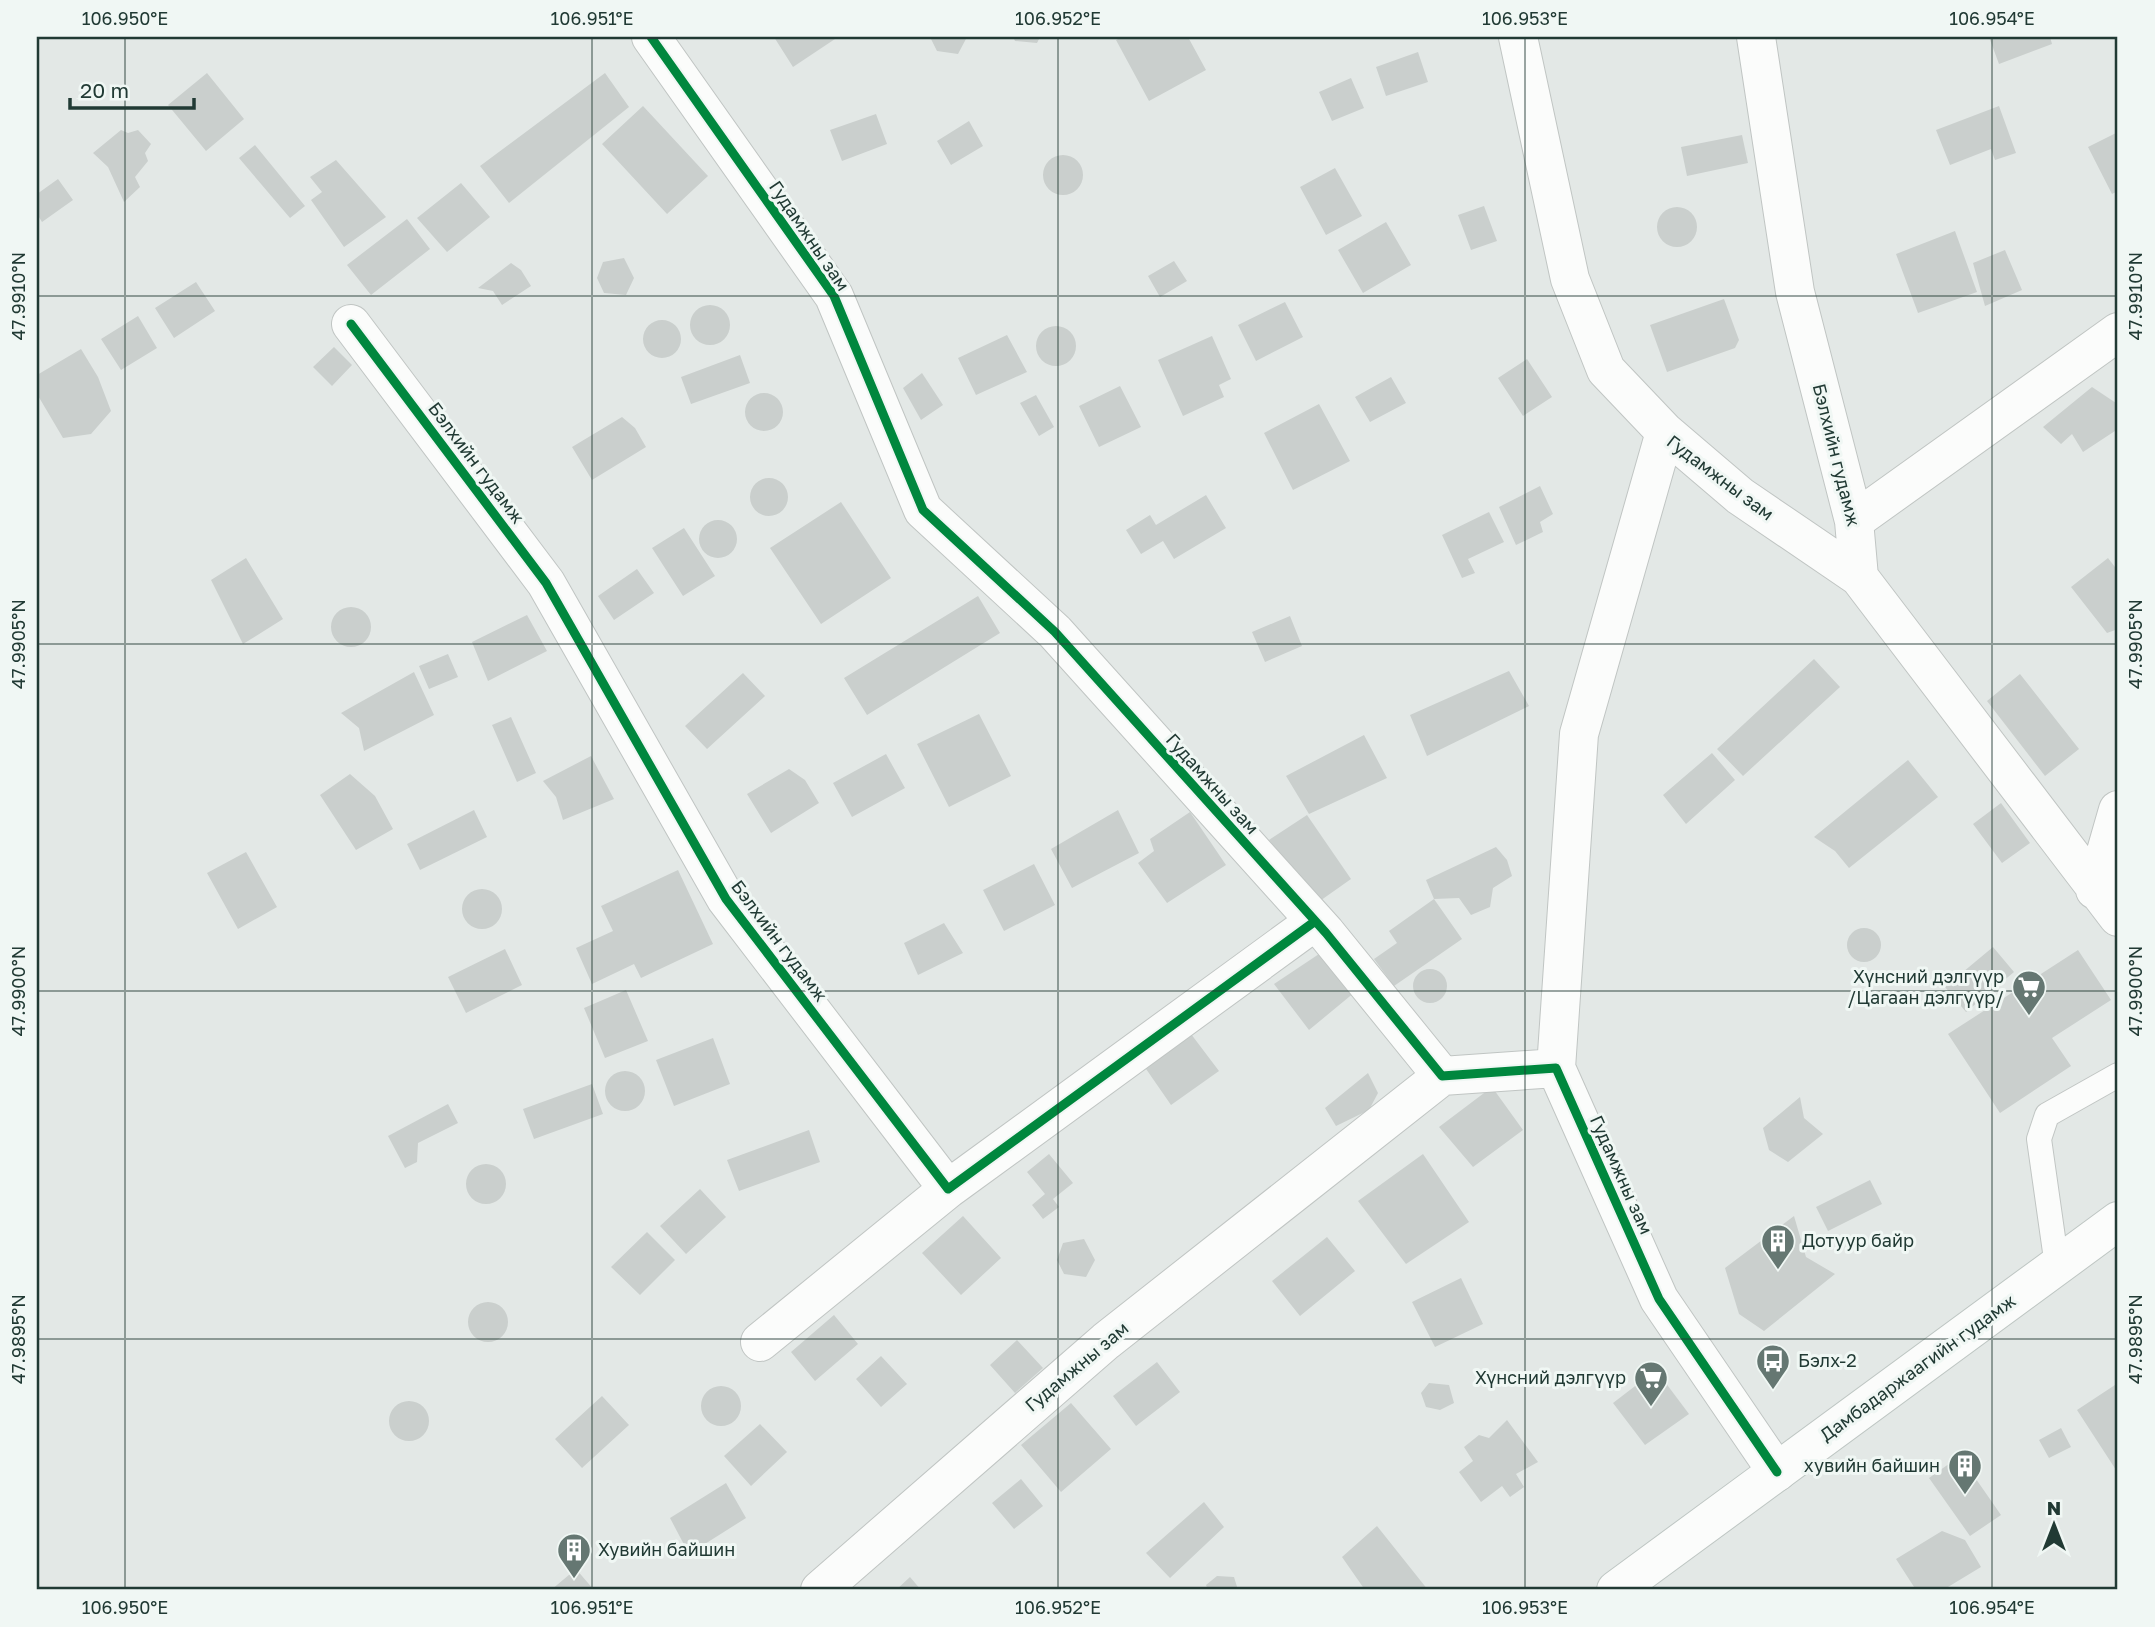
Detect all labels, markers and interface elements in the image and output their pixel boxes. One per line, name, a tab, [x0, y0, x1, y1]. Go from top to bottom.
text: 106.950°E	[82, 7, 168, 29]
text: 106.951°E	[551, 7, 633, 29]
text: 106.952°E	[1015, 7, 1101, 29]
text: 106.953°E	[1482, 7, 1568, 29]
text: 106.954°E	[1949, 7, 2035, 29]
scale bar	[70, 66, 194, 110]
text: 20 m	[80, 77, 129, 103]
street label: Гудамжны зам	[765, 176, 855, 295]
text: 47.9910°N	[7, 252, 29, 340]
text: 47.9910°N	[2124, 252, 2146, 340]
street label: Бэлхийн гудамж	[1809, 381, 1865, 528]
street label: Бэлхийн гудамж	[424, 397, 530, 527]
street label: Гудамжны зам	[1663, 430, 1778, 524]
text: 47.9905°N	[7, 599, 29, 689]
text: 47.9905°N	[2124, 599, 2146, 689]
street label: Гудамжны зам	[1162, 728, 1264, 838]
street label: Бэлхийн гудамж	[727, 875, 833, 1005]
text: 47.9900°N	[7, 946, 29, 1036]
text: 47.9900°N	[2124, 946, 2146, 1036]
place label: Хүнсний дэлгүүр /Цагаан дэлгүүр/	[1848, 965, 2004, 1008]
supermarket icon: Хүнсний дэлгүүр /Цагаан дэлгүүр/	[2010, 968, 2048, 1017]
street label: Гудамжны зам	[1586, 1112, 1658, 1238]
building icon: Дотуур байр	[1759, 1222, 1797, 1271]
place label: Дотуур байр	[1802, 1229, 1914, 1251]
street label: Дамбадаржаагийн гудамж	[1815, 1289, 2019, 1445]
text: 47.9895°N	[7, 1294, 29, 1384]
text: 47.9895°N	[2124, 1294, 2146, 1384]
street label: Гудамжны зам	[1020, 1317, 1132, 1416]
bus stop icon: Бэлх-2	[1754, 1342, 1792, 1391]
place label: Бэлх-2	[1798, 1349, 1857, 1371]
supermarket icon: Хүнсний дэлгүүр	[1632, 1359, 1670, 1408]
place label: Хүнсний дэлгүүр	[1475, 1366, 1626, 1388]
building icon: хувийн байшин	[1946, 1447, 1984, 1496]
place label: хувийн байшин	[1804, 1454, 1940, 1476]
north arrow	[2018, 1490, 2088, 1560]
text: N	[2047, 1496, 2061, 1519]
building icon: Хувийн байшин	[555, 1531, 593, 1580]
place label: Хувийн байшин	[598, 1538, 735, 1560]
text: 106.950°E	[82, 1596, 168, 1618]
text: 106.951°E	[551, 1596, 633, 1618]
text: 106.952°E	[1015, 1596, 1101, 1618]
text: 106.953°E	[1482, 1596, 1568, 1618]
text: 106.954°E	[1949, 1596, 2035, 1618]

